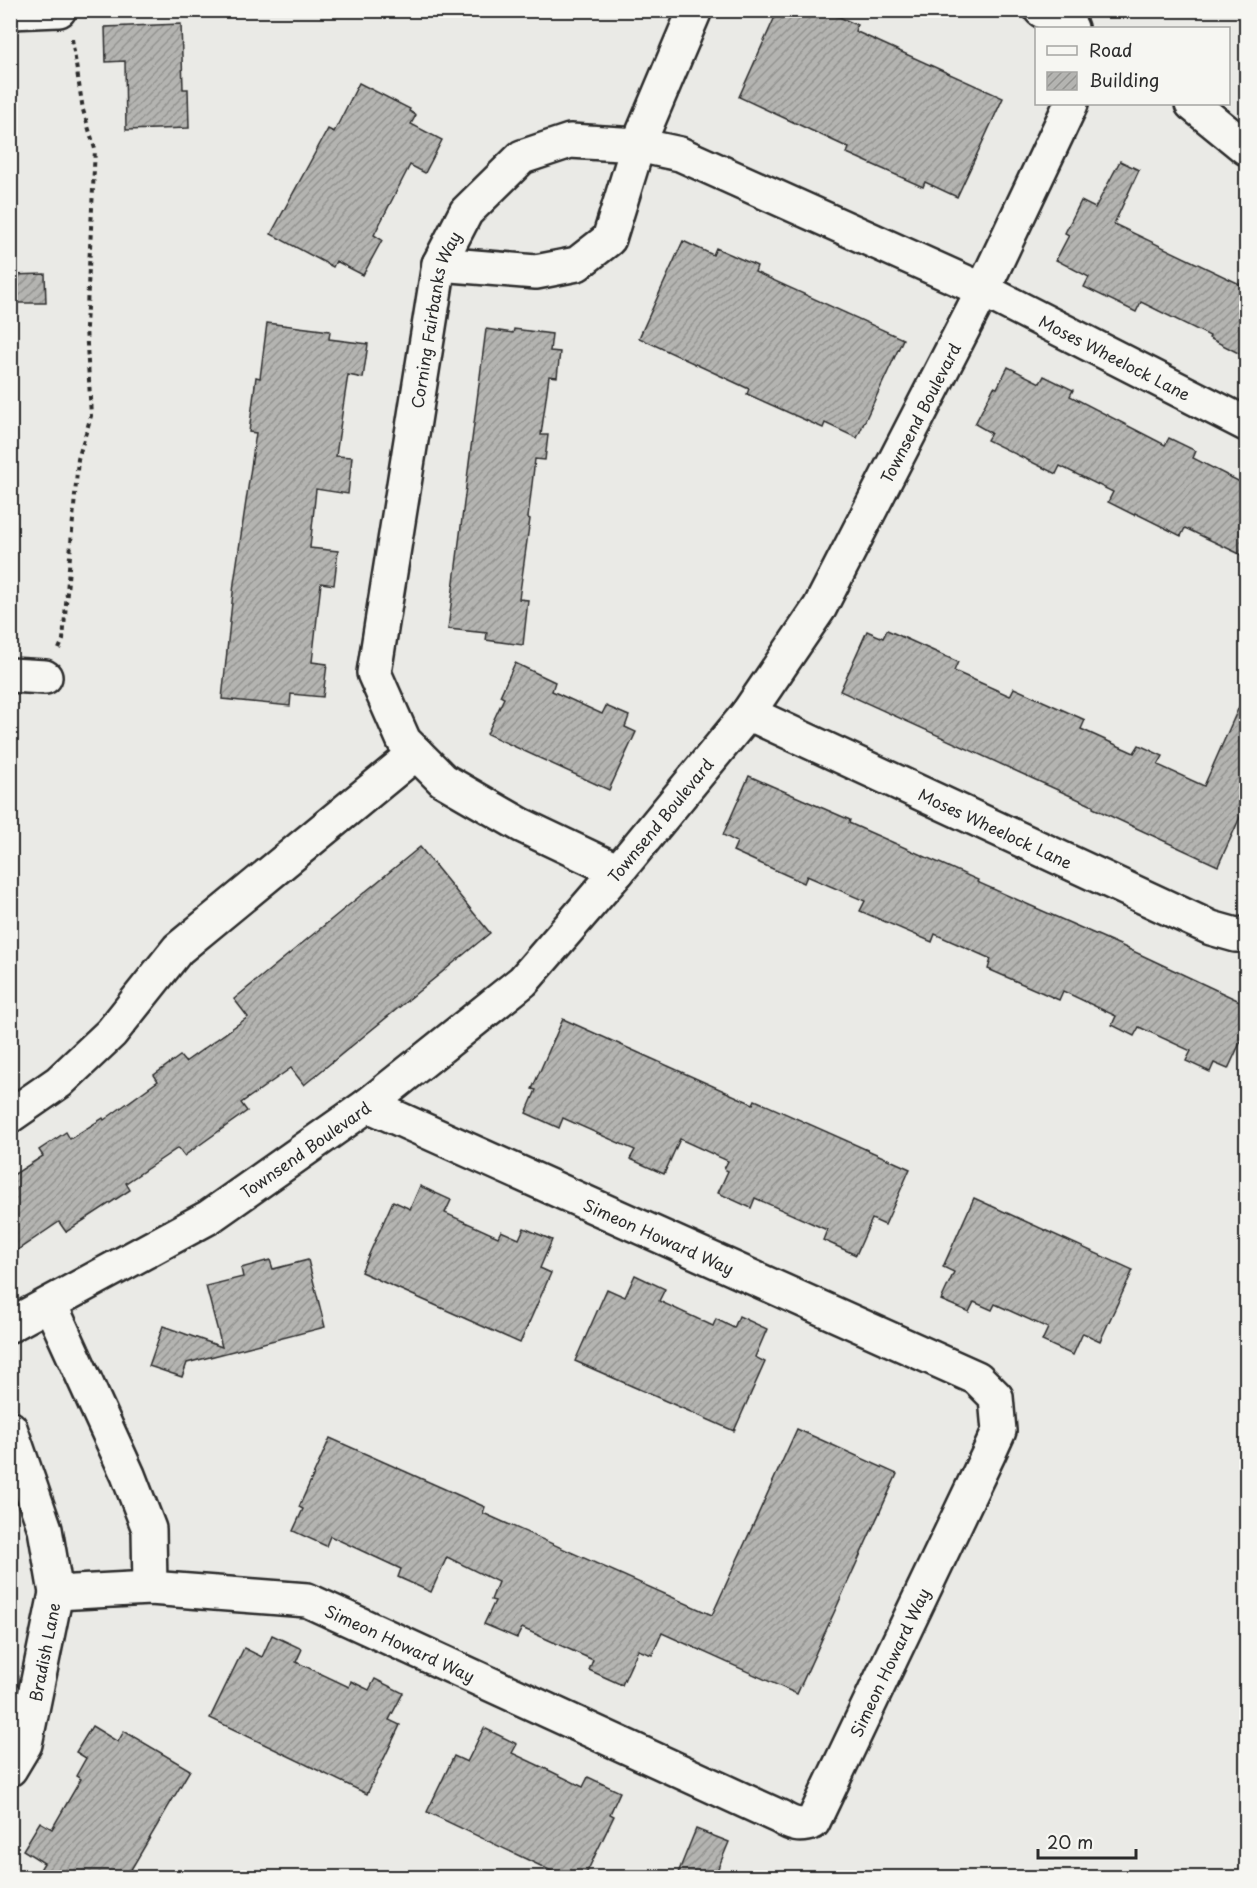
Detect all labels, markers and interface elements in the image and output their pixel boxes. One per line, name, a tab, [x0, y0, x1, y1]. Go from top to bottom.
legend	[1035, 27, 1230, 105]
text: Road	[1089, 36, 1133, 63]
text: Building	[1089, 66, 1159, 93]
street label: Corning Fairbanks Way	[404, 226, 466, 410]
street label: Moses Wheelock Lane	[1035, 309, 1195, 406]
street label: Townsend Boulevard	[874, 338, 966, 487]
street label: Townsend Boulevard	[602, 752, 719, 887]
street label: Moses Wheelock Lane	[915, 782, 1076, 874]
street label: Townsend Boulevard	[235, 1095, 375, 1204]
street label: Simeon Howard Way	[580, 1192, 738, 1280]
street label: Simeon Howard Way	[843, 1584, 935, 1741]
street label: Simeon Howard Way	[321, 1598, 479, 1688]
street label: Bradish Lane	[23, 1600, 65, 1704]
scale bar	[1038, 1822, 1136, 1860]
text: 20 m	[1047, 1828, 1093, 1855]

